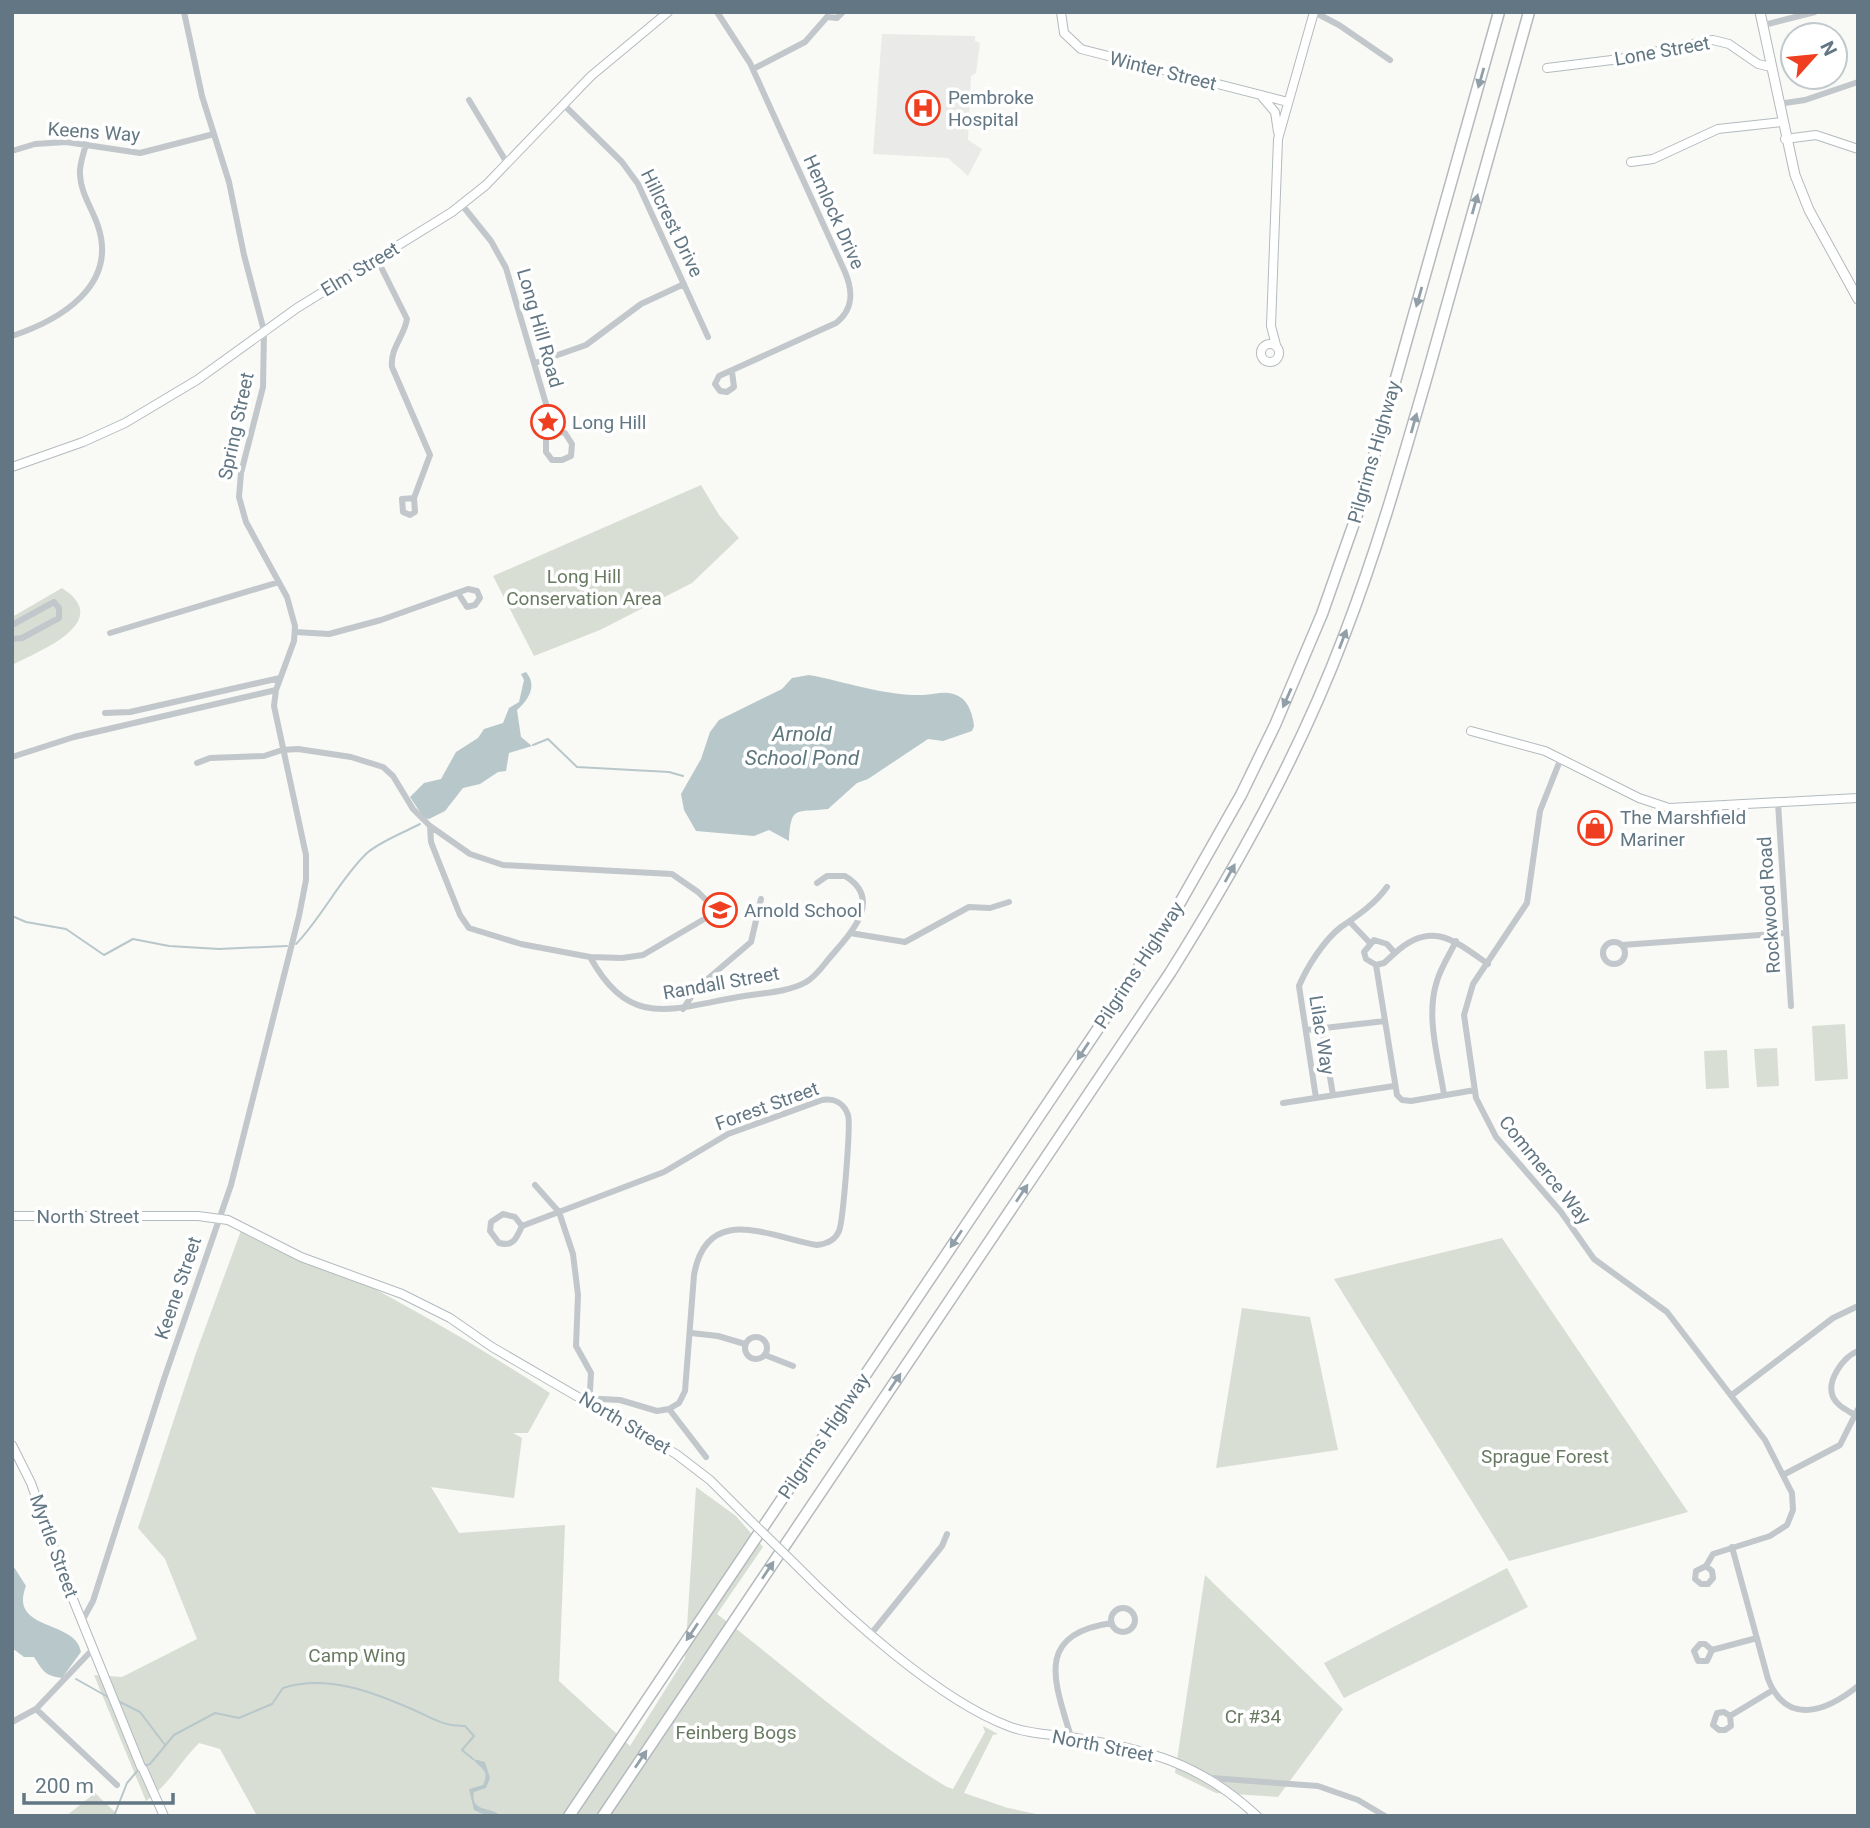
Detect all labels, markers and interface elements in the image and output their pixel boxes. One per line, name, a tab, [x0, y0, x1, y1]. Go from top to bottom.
north arrow	[1779, 21, 1849, 91]
street label: Lone Street	[1612, 31, 1712, 71]
text: N	[1815, 37, 1842, 60]
street label: Winter Street	[1107, 47, 1219, 95]
one-way arrow	[1475, 68, 1485, 89]
place label: Pembroke Hospital	[948, 86, 1034, 131]
hospital icon: Pembroke Hospital	[904, 89, 942, 127]
street label: Keens Way	[47, 117, 141, 147]
street label: Hemlock Drive	[799, 151, 869, 273]
street label: Hillcrest Drive	[636, 165, 708, 281]
one-way arrow	[1471, 193, 1481, 214]
street label: Elm Street	[317, 237, 403, 301]
street label: Long Hill Road	[512, 266, 568, 390]
one-way arrow	[1413, 286, 1424, 308]
street label: Spring Street	[213, 370, 259, 482]
street label: Pilgrims Highway	[1343, 378, 1405, 526]
place icon: Long Hill	[529, 403, 567, 441]
place label: Long Hill	[572, 411, 646, 434]
one-way arrow	[1409, 412, 1419, 433]
park label: Long Hill Conservation Area	[506, 565, 662, 610]
one-way arrow	[1338, 628, 1349, 649]
one-way arrow	[1281, 688, 1293, 708]
water label: Arnold School Pond	[745, 722, 860, 770]
place label: The Marshfield Mariner	[1620, 806, 1746, 851]
shop icon: The Marshfield Mariner	[1576, 809, 1614, 847]
street label: Rockwood Road	[1753, 836, 1785, 974]
one-way arrow	[1224, 864, 1236, 883]
school or university icon: Arnold School	[701, 891, 739, 929]
street label: Pilgrims Highway	[1089, 897, 1189, 1033]
place label: Arnold School	[744, 899, 862, 922]
street label: Randall Street	[661, 961, 781, 1005]
street label: Lilac Way	[1304, 994, 1340, 1076]
one-way arrow	[1076, 1042, 1090, 1060]
street label: Forest Street	[712, 1077, 822, 1135]
street label: Commerce Way	[1494, 1111, 1596, 1229]
one-way arrow	[1015, 1184, 1029, 1202]
street label: North Street	[37, 1205, 139, 1228]
one-way arrow	[950, 1230, 963, 1249]
street label: Keene Street	[150, 1234, 206, 1342]
street label: Pilgrims Highway	[773, 1369, 875, 1503]
one-way arrow	[888, 1373, 902, 1391]
street label: North Street	[575, 1387, 675, 1459]
park label: Sprague Forest	[1481, 1445, 1609, 1468]
street label: Myrtle Street	[25, 1491, 83, 1601]
one-way arrow	[761, 1561, 774, 1580]
one-way arrow	[686, 1622, 699, 1642]
park label: Camp Wing	[308, 1644, 406, 1667]
park label: Cr #34	[1225, 1705, 1282, 1728]
park label: Feinberg Bogs	[675, 1721, 797, 1744]
street label: North Street	[1050, 1725, 1156, 1767]
one-way arrow	[634, 1750, 648, 1768]
scale bar	[24, 1762, 173, 1806]
text: 200 m	[35, 1774, 94, 1798]

